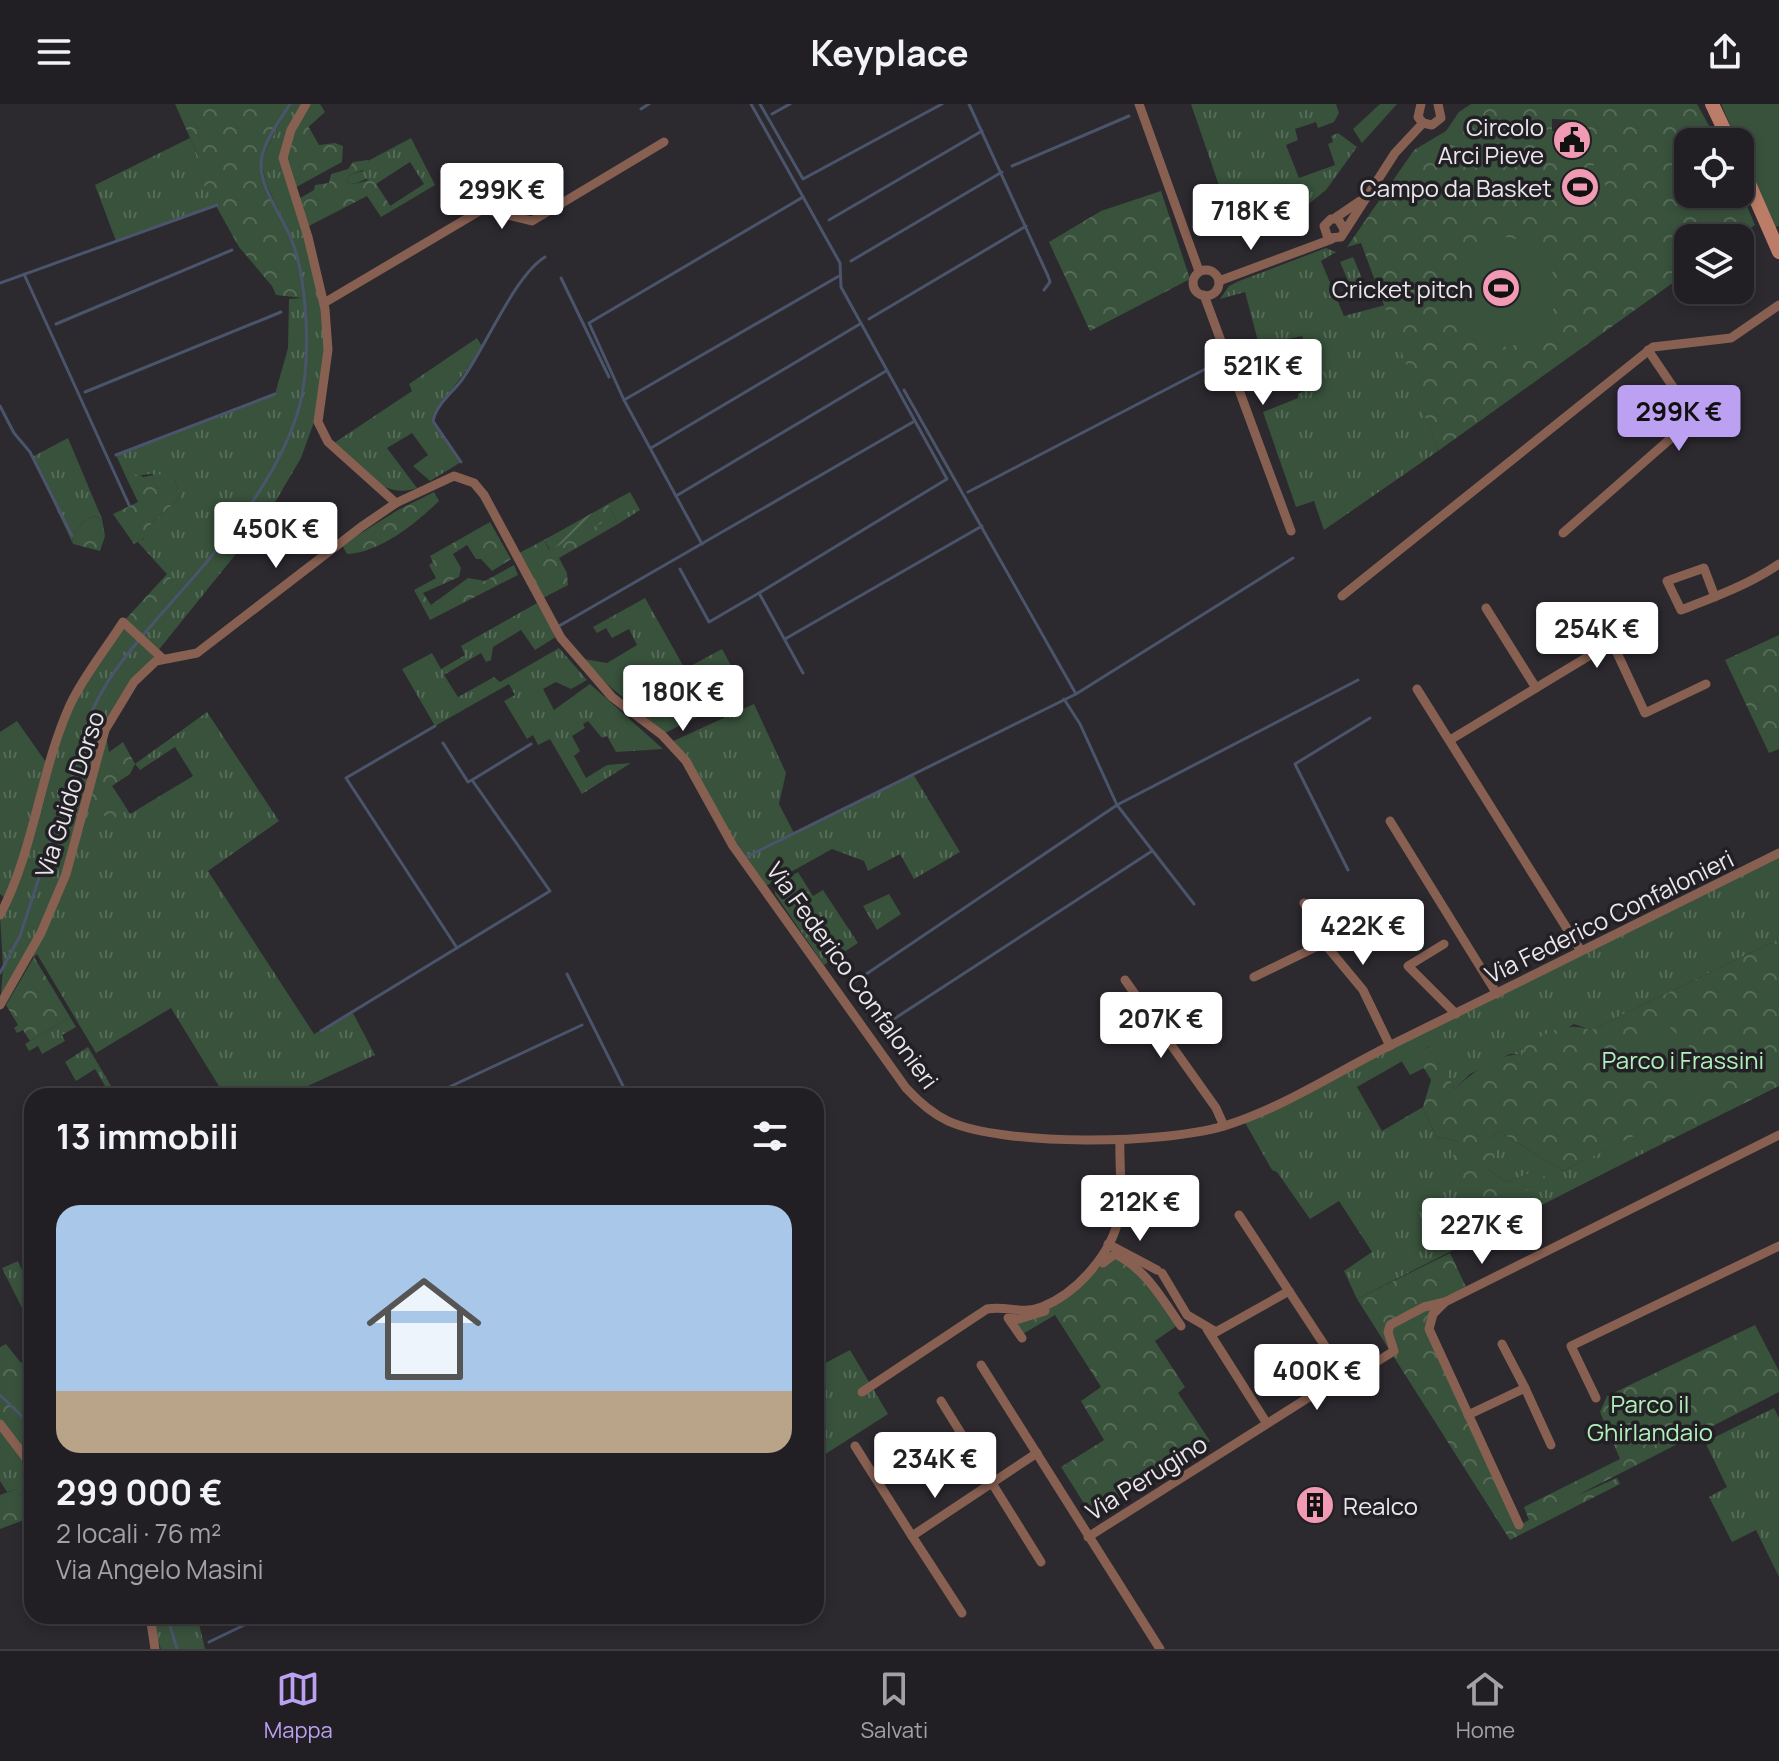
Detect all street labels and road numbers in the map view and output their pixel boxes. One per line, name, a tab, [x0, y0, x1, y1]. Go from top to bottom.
street label: Via Guido Dorso	[27, 707, 111, 881]
street label: Via Federico Confalonieri	[1479, 841, 1739, 991]
street label: Via Federico Confalonieri	[759, 855, 947, 1095]
street label: Via Perugino	[1079, 1427, 1213, 1527]

